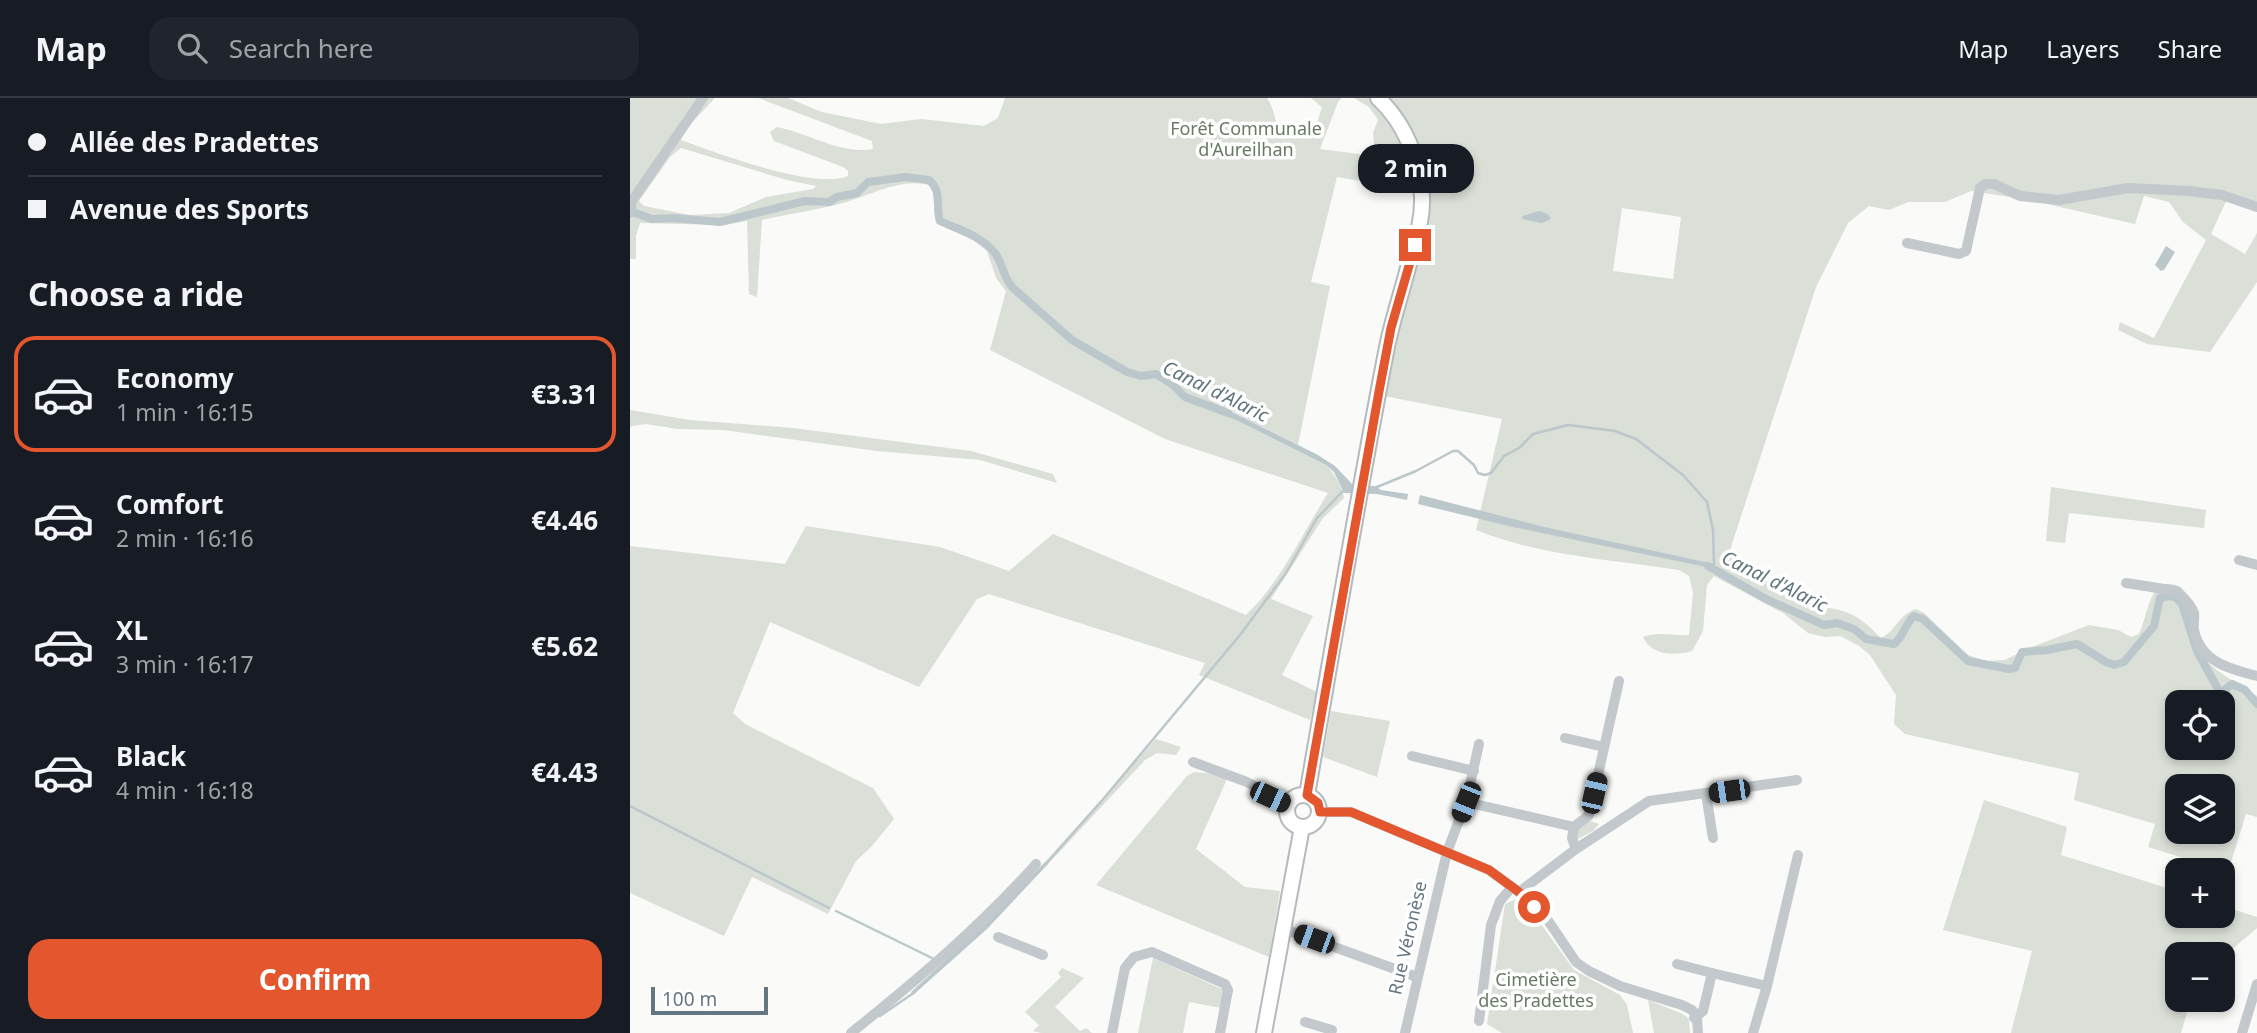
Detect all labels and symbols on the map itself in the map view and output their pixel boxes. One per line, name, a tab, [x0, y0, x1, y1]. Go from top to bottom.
park label: Forêt Communale d'Aureilhan	[1170, 116, 1322, 161]
callout: 2 min	[1357, 144, 1473, 192]
route end	[1399, 229, 1431, 261]
water label: Canal d'Alaric	[1159, 354, 1274, 428]
water label: Canal d'Alaric	[1718, 544, 1833, 618]
car	[1580, 770, 1609, 816]
car	[1707, 778, 1752, 804]
car	[1247, 779, 1294, 815]
car	[1449, 779, 1484, 825]
street label: Rue Véronèse	[1382, 879, 1432, 997]
route start	[1518, 891, 1550, 923]
car	[1291, 922, 1338, 956]
park label: Cimetière des Pradettes	[1478, 967, 1594, 1012]
scale bar	[651, 984, 768, 1016]

